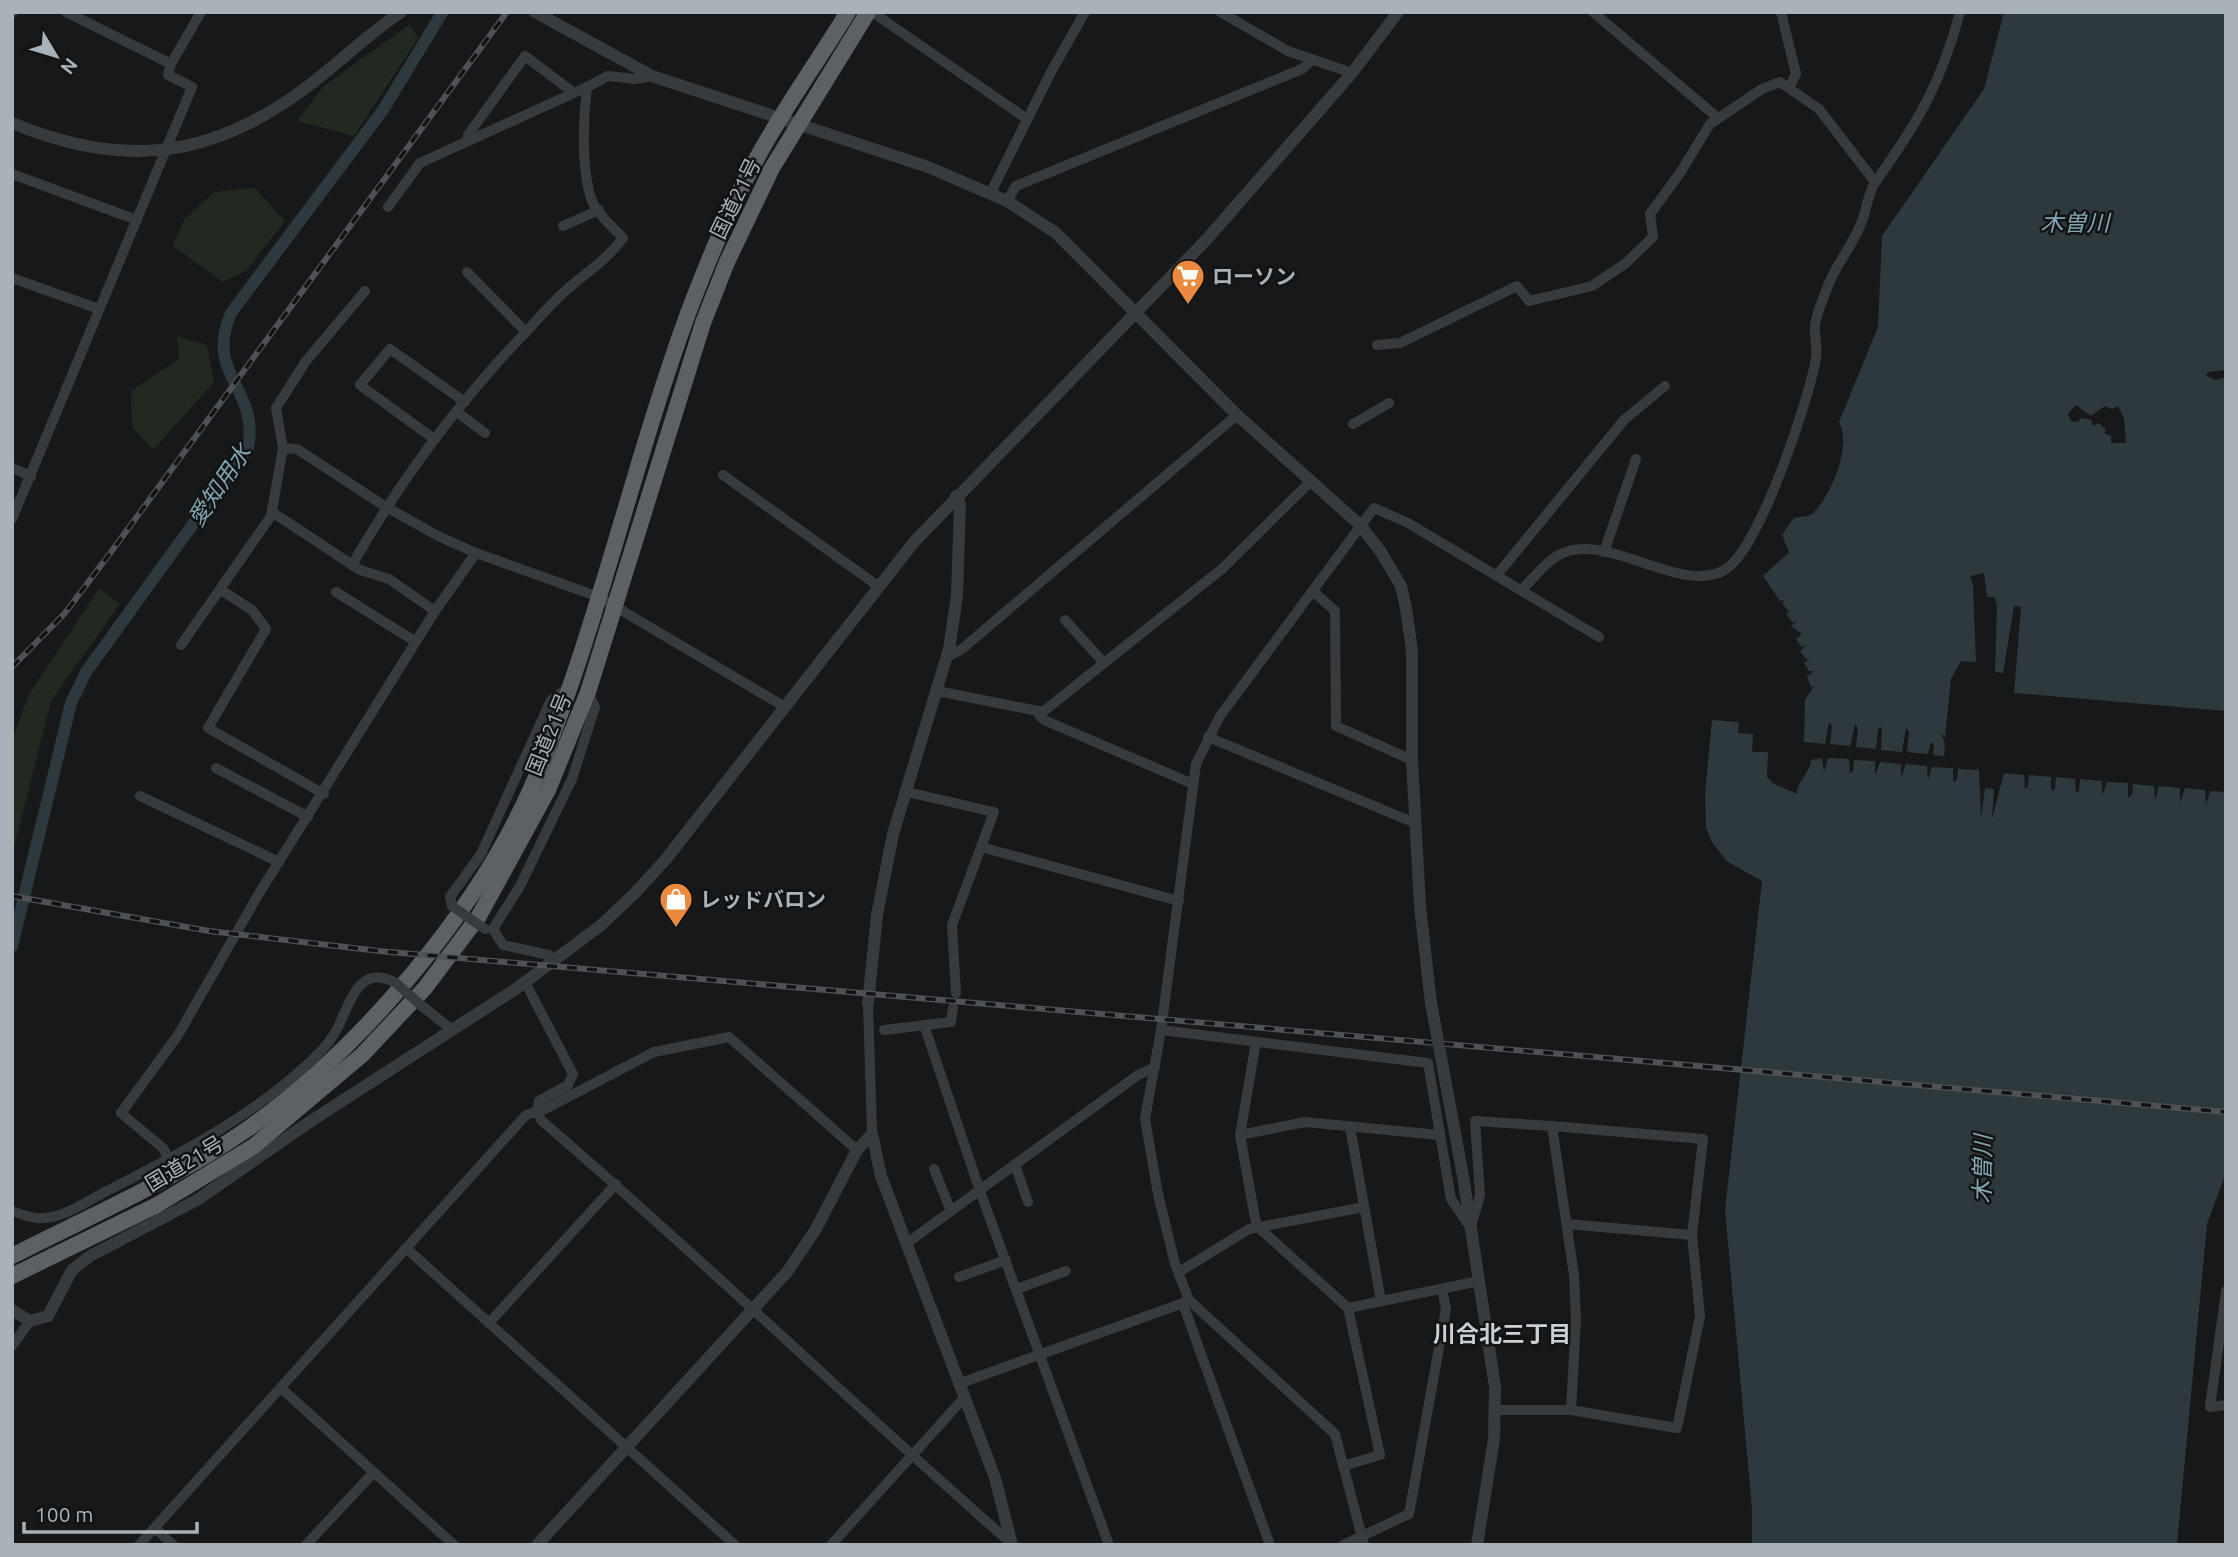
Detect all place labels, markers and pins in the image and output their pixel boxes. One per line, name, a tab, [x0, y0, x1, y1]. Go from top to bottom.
supermarket icon: ローソン	[1169, 257, 1207, 306]
place label: ローソン	[1212, 264, 1296, 288]
shop icon: レッドバロン	[657, 880, 695, 929]
place label: レッドバロン	[700, 887, 826, 911]

